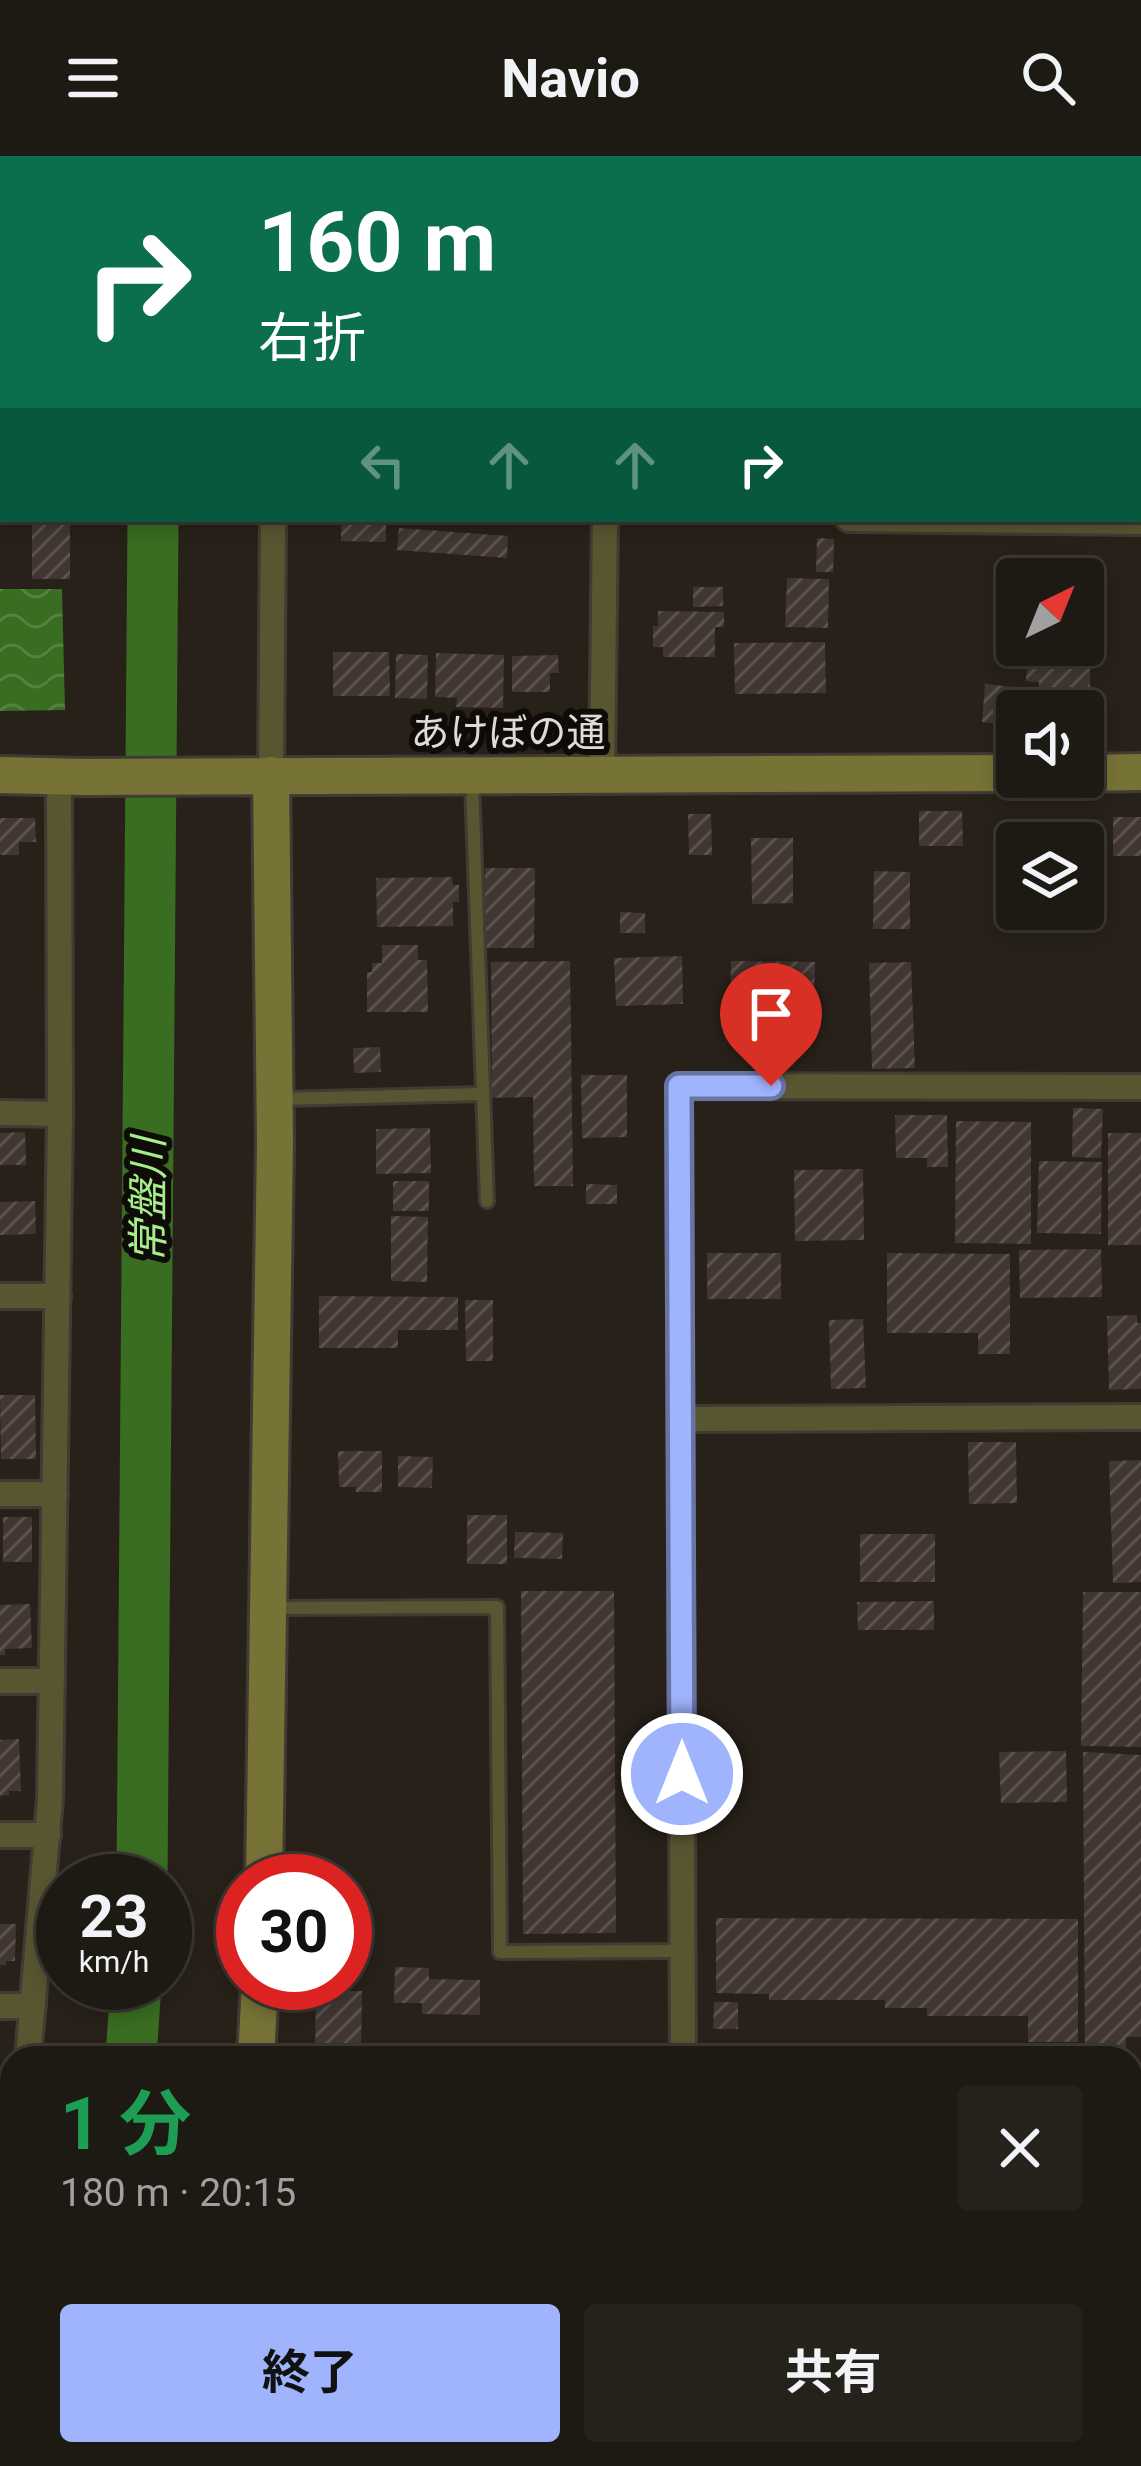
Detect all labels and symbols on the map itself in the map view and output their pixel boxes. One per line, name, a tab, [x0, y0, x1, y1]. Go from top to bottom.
north arrow	[996, 558, 1104, 666]
street label: あけぼの通	[410, 710, 606, 756]
pin	[720, 963, 822, 1086]
water label: 常盤川	[124, 1133, 173, 1263]
position arrow	[619, 1711, 745, 1837]
speed limit sign: 30	[216, 1854, 372, 2010]

